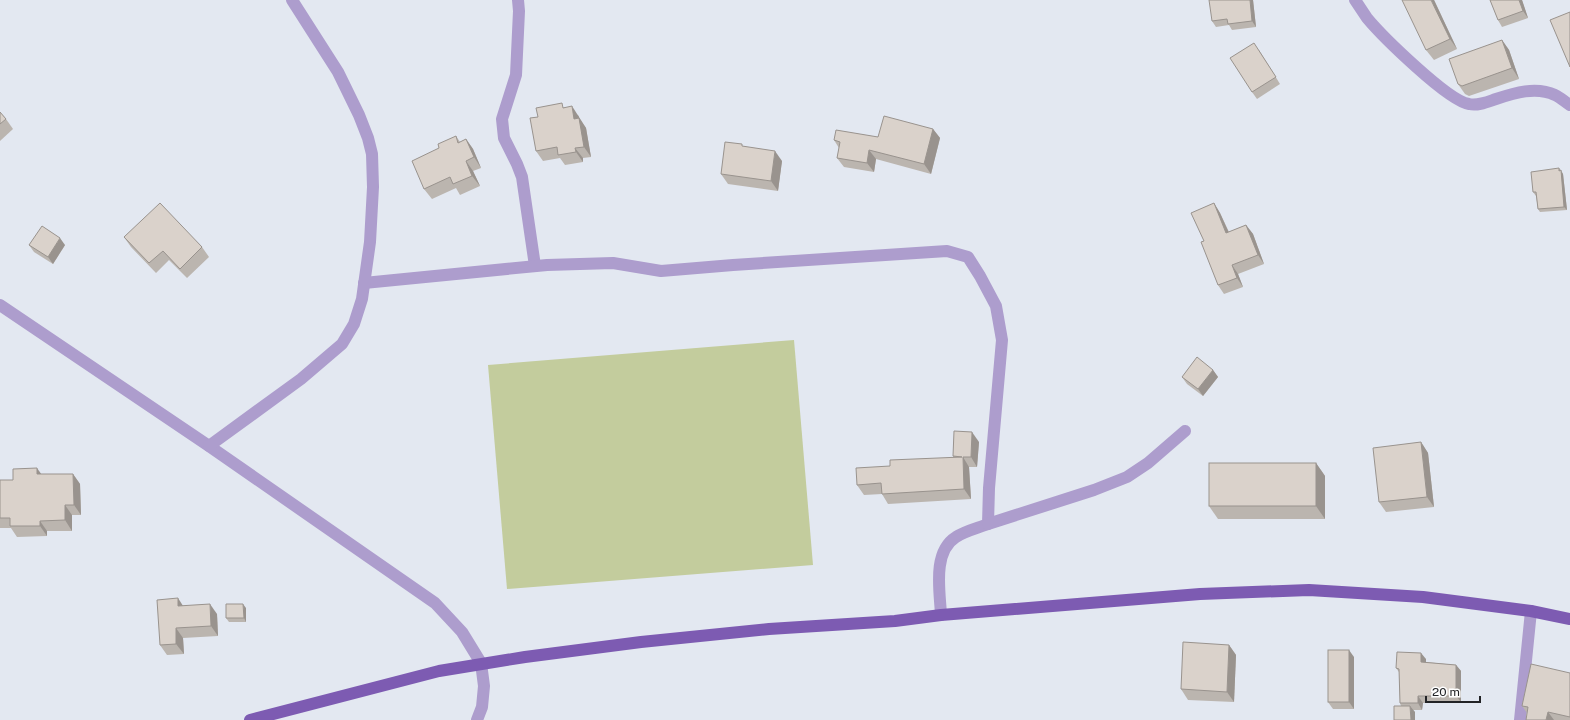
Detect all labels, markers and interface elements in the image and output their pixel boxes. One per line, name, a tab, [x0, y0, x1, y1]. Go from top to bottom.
scale bar	[1426, 678, 1480, 704]
text: 20 m	[1432, 685, 1460, 699]

